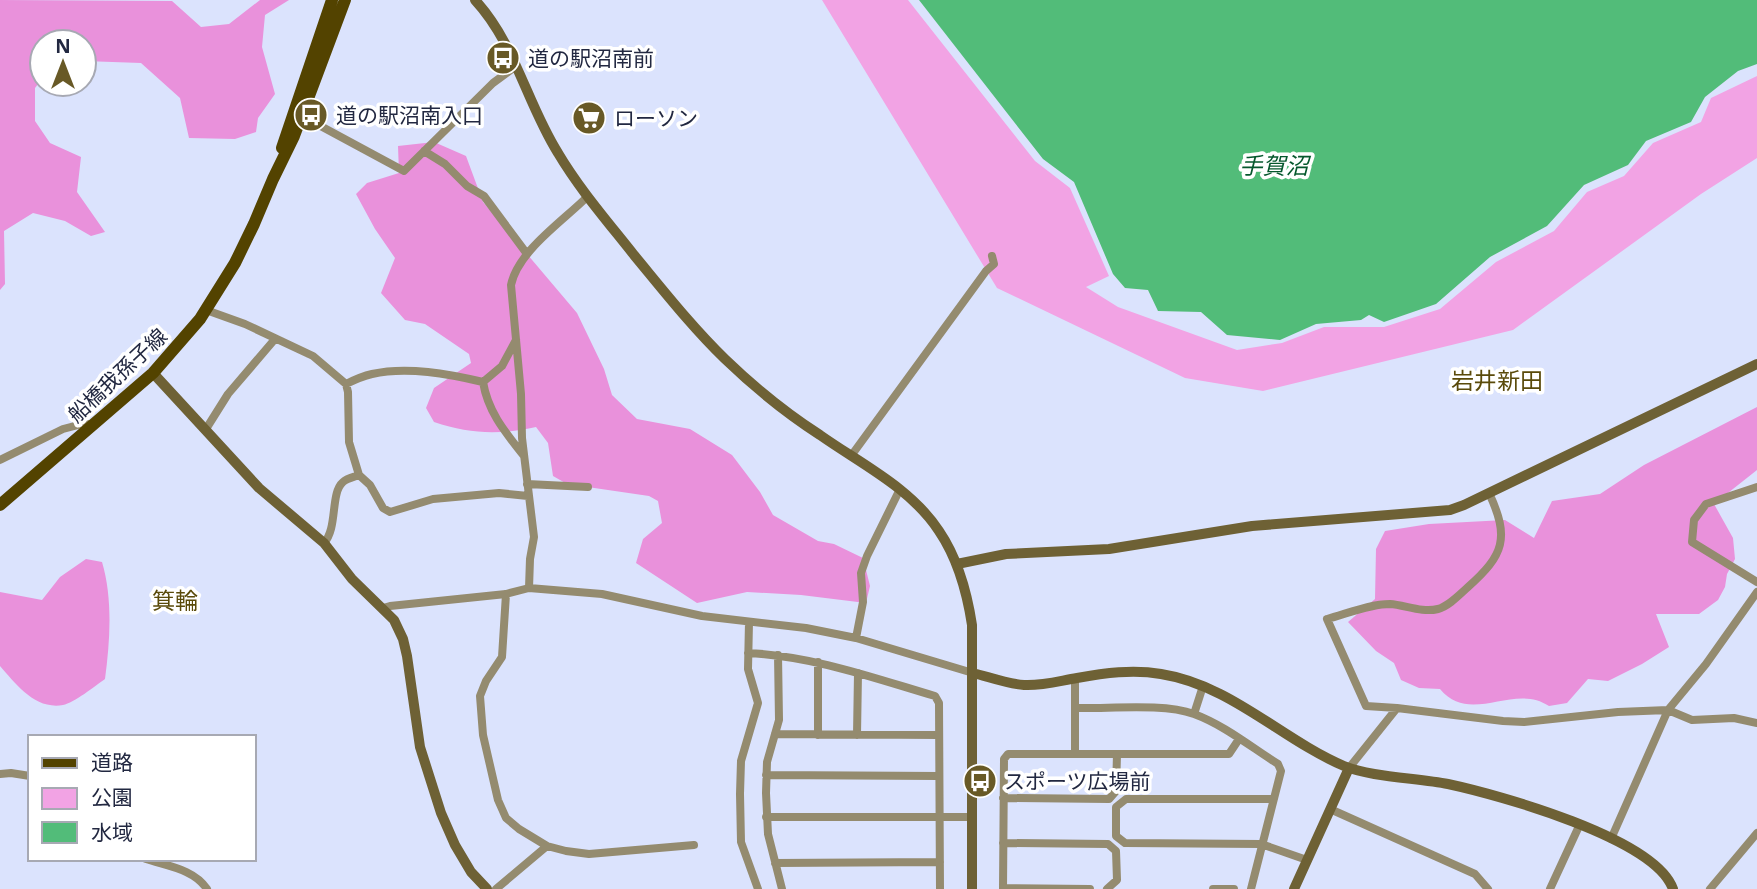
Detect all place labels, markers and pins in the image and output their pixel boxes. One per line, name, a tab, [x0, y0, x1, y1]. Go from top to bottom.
bus stop icon: 道の駅沼南前	[484, 39, 522, 77]
place label: 道の駅沼南前	[528, 44, 654, 72]
bus stop icon: 道の駅沼南入口	[292, 96, 330, 134]
supermarket icon: ローソン	[570, 99, 608, 137]
place label: 道の駅沼南入口	[336, 101, 483, 129]
place label: ローソン	[614, 104, 698, 132]
bus stop icon: スポーツ広場前	[961, 762, 999, 800]
place label: スポーツ広場前	[1004, 767, 1151, 795]

